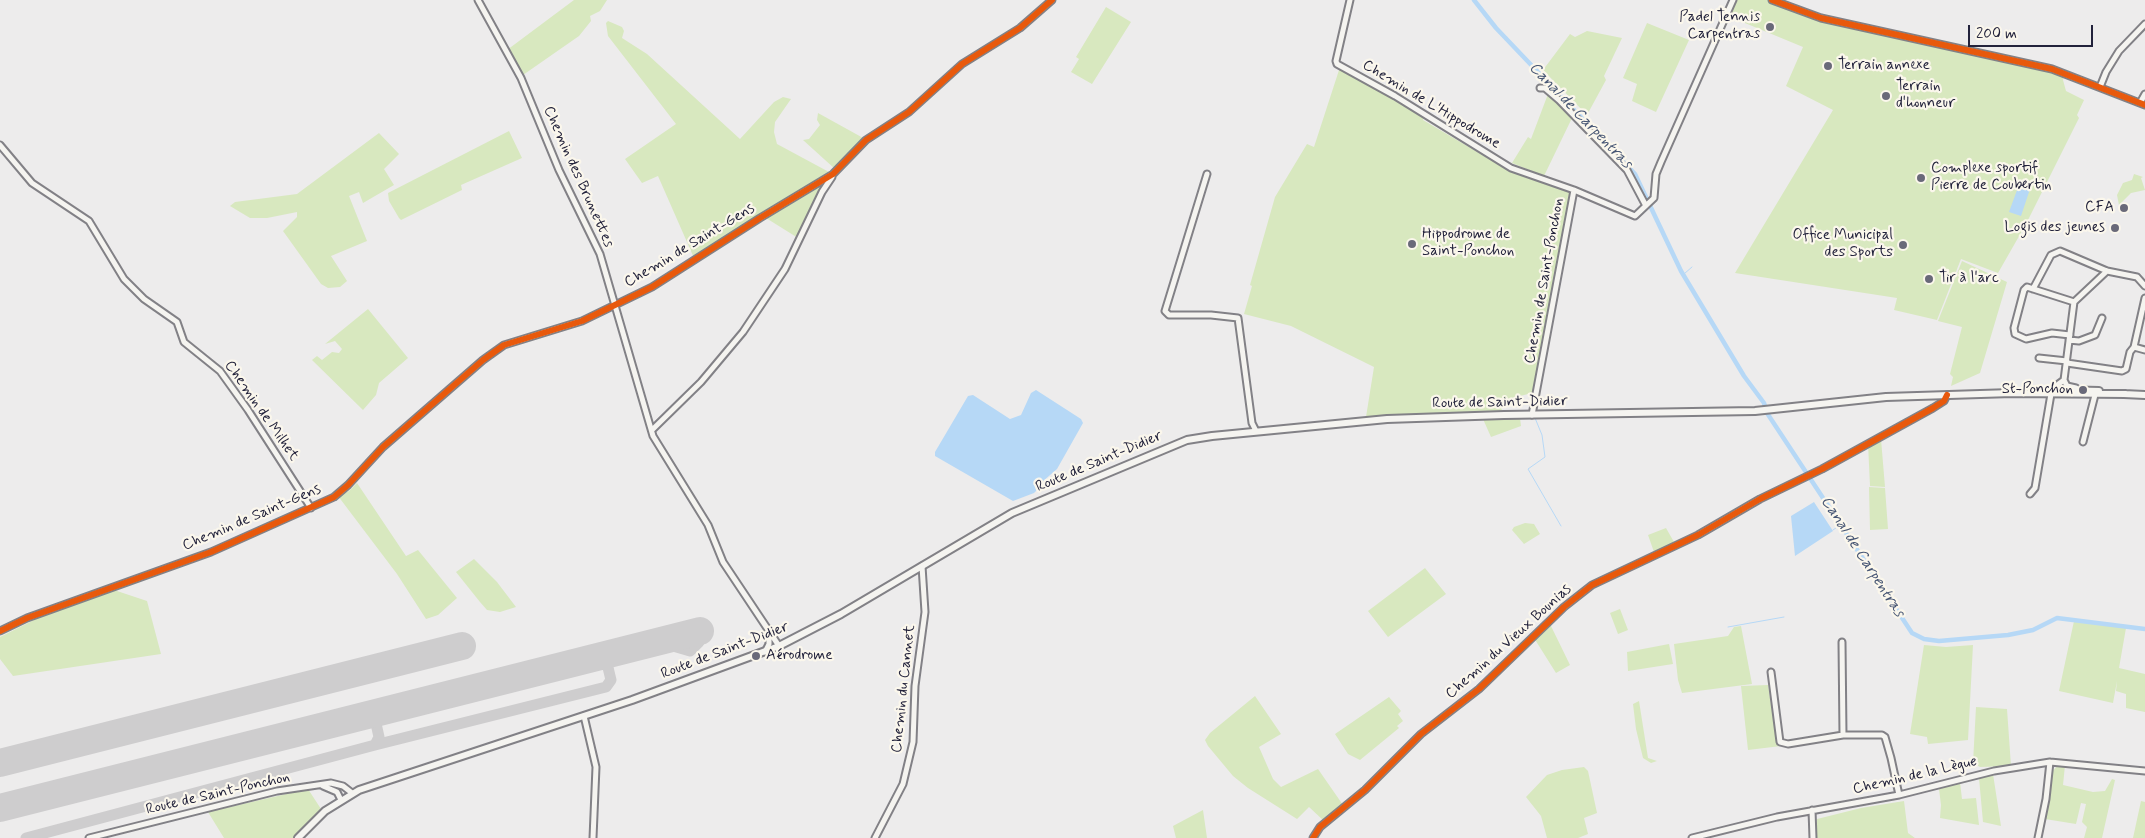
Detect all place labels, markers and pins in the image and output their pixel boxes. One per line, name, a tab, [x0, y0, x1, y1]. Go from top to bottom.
place label: Padel Tennis Carpentras	[1679, 9, 1760, 44]
marker: Padel Tennis Carpentras	[1764, 21, 1776, 33]
place label: Terrain annexe	[1838, 57, 1930, 75]
marker: Terrain annexe	[1822, 60, 1834, 72]
place label: Terrain d'honneur	[1896, 78, 1955, 113]
marker: Terrain d'honneur	[1880, 90, 1892, 102]
place label: Complexe sportif Pierre de Coubertin	[1931, 160, 2052, 195]
marker: Complexe sportif Pierre de Coubertin	[1915, 172, 1927, 184]
place label: CFA	[2085, 199, 2114, 217]
marker: CFA	[2118, 202, 2130, 214]
place label: Logis des jeunes	[2004, 219, 2105, 237]
marker: Logis des jeunes	[2109, 222, 2121, 234]
place label: Hippodrome de Saint-Ponchon	[1422, 226, 1514, 261]
place label: Office Municipal des Sports	[1793, 227, 1893, 262]
marker: Hippodrome de Saint-Ponchon	[1406, 238, 1418, 250]
marker: Office Municipal des Sports	[1897, 239, 1909, 251]
place label: Tir à l'arc	[1939, 270, 1999, 288]
marker: Tir à l'arc	[1923, 273, 1935, 285]
place label: St-Ponchon	[2002, 381, 2073, 399]
marker: St-Ponchon	[2077, 384, 2089, 396]
place label: Aérodrome	[766, 647, 833, 665]
marker: Aérodrome	[750, 650, 762, 662]

